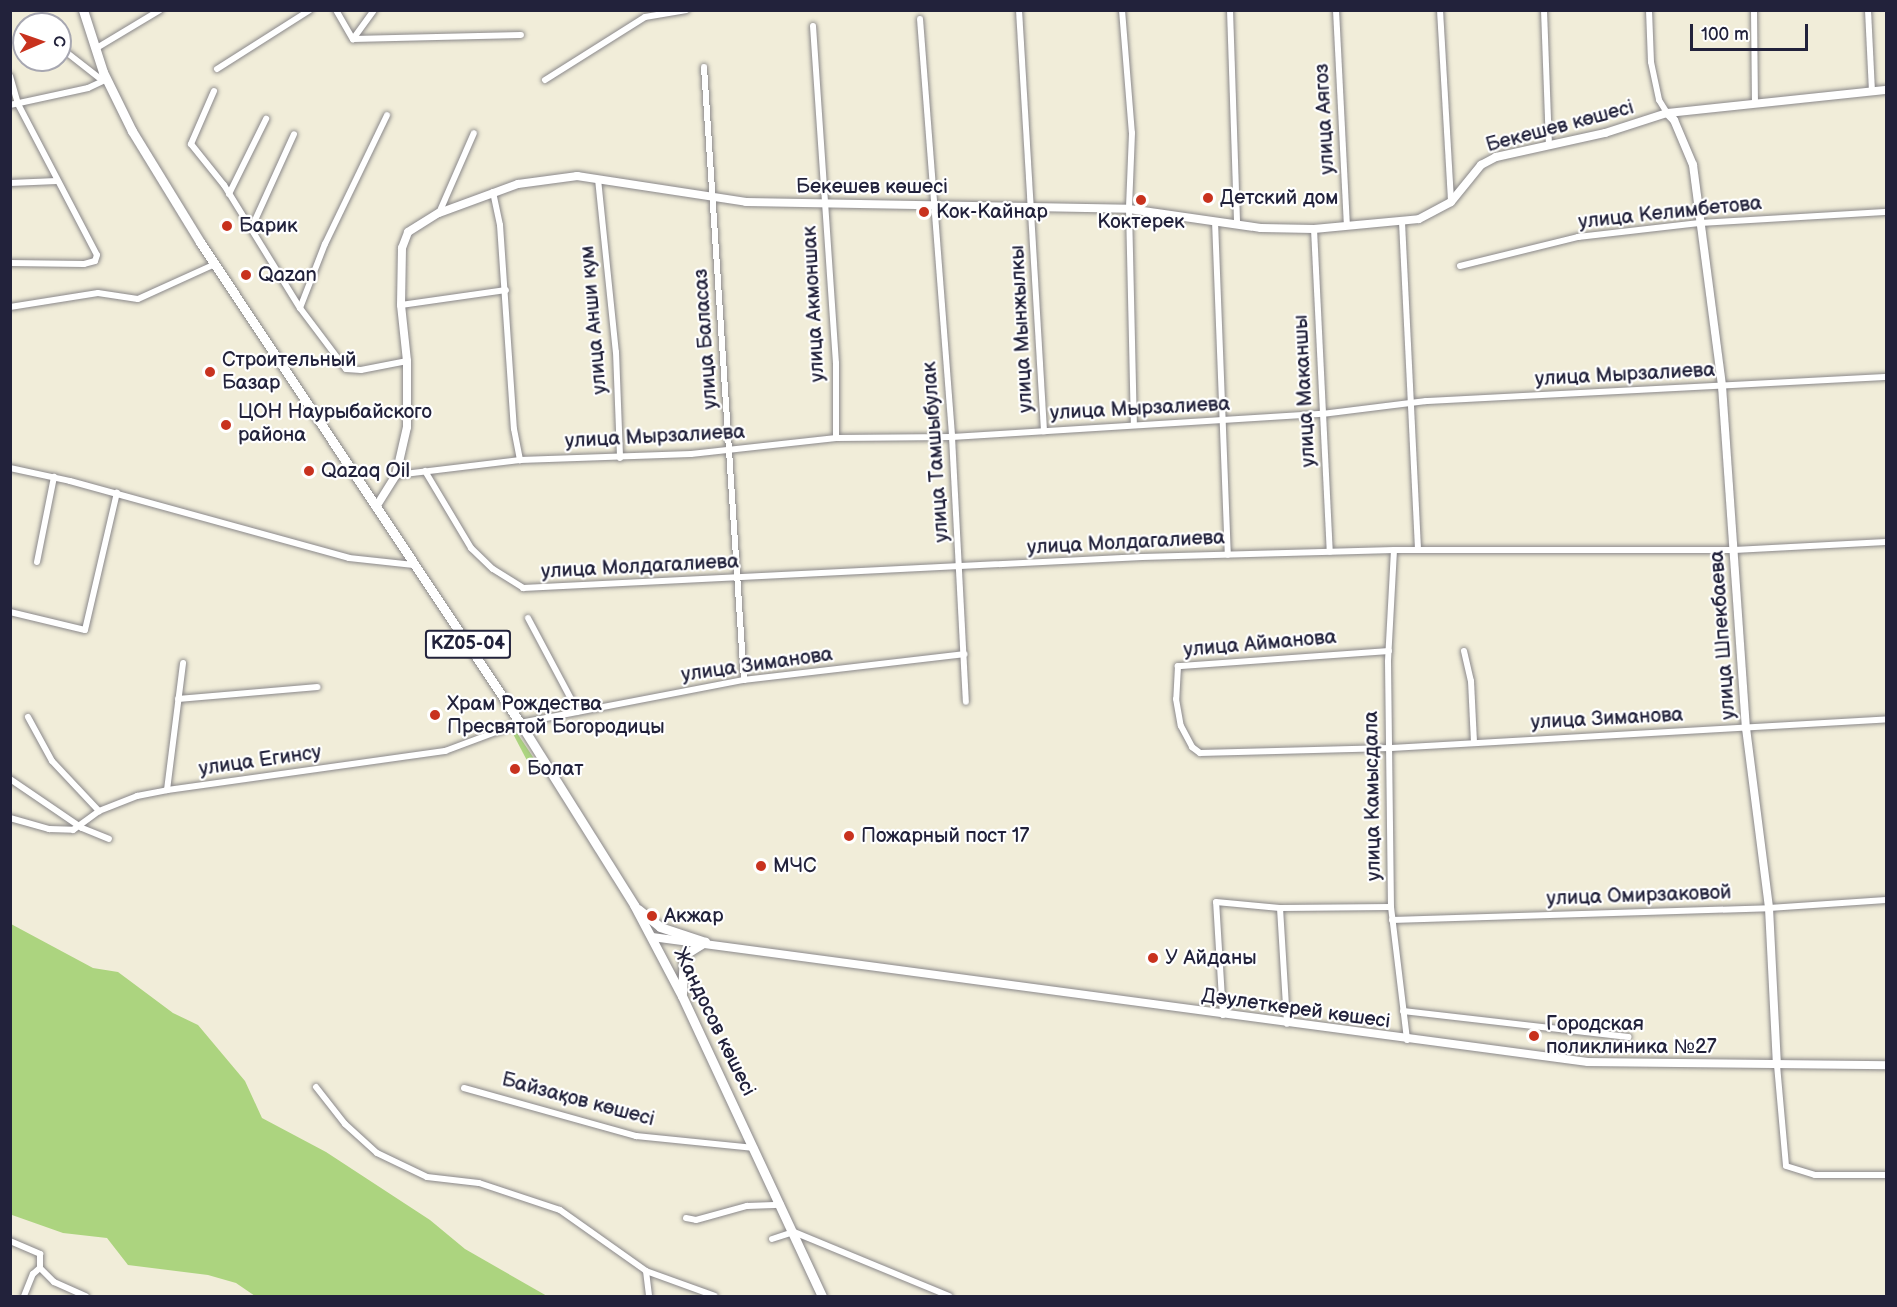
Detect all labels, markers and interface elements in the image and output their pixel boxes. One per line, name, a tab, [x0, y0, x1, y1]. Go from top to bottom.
north arrow	[12, 12, 72, 72]
scale bar	[1693, 12, 1812, 50]
text: 100 m	[1701, 24, 1749, 45]
text: С	[49, 36, 68, 47]
street label: улица Аягоз	[1310, 63, 1340, 175]
street label: Бекешев көшесі	[1484, 96, 1636, 158]
street label: Бекешев көшесі	[796, 175, 948, 199]
place label: Детский дом	[1220, 186, 1338, 210]
marker: Детский дом	[1201, 191, 1215, 205]
street label: улица Келимбетова	[1577, 191, 1763, 235]
marker: Коктерек	[1134, 193, 1148, 207]
place label: Кок-Кайнар	[936, 200, 1048, 224]
marker: Кок-Кайнар	[917, 205, 931, 219]
place label: Коктерек	[1097, 210, 1185, 234]
place label: Барик	[239, 214, 298, 238]
marker: Барик	[220, 219, 234, 233]
street label: улица Акмоншак	[798, 225, 830, 383]
street label: улица Анши кум	[576, 245, 612, 395]
street label: улица Мынжылкы	[1006, 245, 1038, 413]
place label: Qazan	[258, 263, 317, 287]
marker: Qazan	[239, 268, 253, 282]
street label: улица Баласаз	[689, 268, 723, 410]
street label: улица Маканшы	[1289, 314, 1321, 468]
place label: Строительный Базар	[222, 348, 357, 395]
street label: улица Мырзалиева	[1534, 358, 1716, 392]
street label: улица Тамшыбулак	[918, 361, 954, 543]
marker: Строительный Базар	[203, 365, 217, 379]
street label: улица Мырзалиева	[1049, 392, 1231, 426]
place label: ЦОН Наурыбайского района	[238, 401, 432, 448]
marker: ЦОН Наурыбайского района	[219, 418, 233, 432]
street label: улица Мырзалиева	[564, 420, 746, 454]
place label: Qazaq Oil	[321, 459, 410, 483]
marker: Qazaq Oil	[302, 464, 316, 478]
street label: улица Молдагалиева	[1026, 526, 1226, 560]
street label: улица Молдагалиева	[540, 550, 740, 584]
street label: улица Шпекбаева	[1705, 550, 1741, 720]
street label: улица Айманова	[1183, 625, 1337, 663]
road number: KZ05-04	[424, 629, 512, 659]
street label: улица Зиманова	[680, 642, 834, 688]
place label: Храм Рождества Пресвятой Богородицы	[447, 692, 665, 739]
street label: улица Зиманова	[1530, 703, 1684, 735]
marker: Храм Рождества Пресвятой Богородицы	[428, 708, 442, 722]
street label: улица Камысдала	[1360, 711, 1386, 881]
street label: улица Егинсу	[197, 741, 323, 781]
place label: Болат	[527, 757, 584, 781]
marker: Болат	[508, 762, 522, 776]
place label: Пожарный пост 17	[861, 824, 1029, 848]
marker: Пожарный пост 17	[842, 829, 856, 843]
place label: МЧС	[773, 854, 816, 878]
marker: МЧС	[754, 859, 768, 873]
street label: улица Омирзаковой	[1546, 881, 1732, 911]
place label: Акжар	[664, 904, 723, 928]
marker: Акжар	[645, 909, 659, 923]
street label: Жандосов көшесі	[668, 944, 760, 1100]
place label: У Айданы	[1165, 946, 1257, 970]
marker: У Айданы	[1146, 951, 1160, 965]
street label: Дәулеткерей көшесі	[1200, 984, 1392, 1034]
place label: Городская поликлиника №27	[1546, 1012, 1717, 1059]
marker: Городская поликлиника №27	[1527, 1029, 1541, 1043]
street label: Байзақов көшесі	[499, 1068, 657, 1132]

